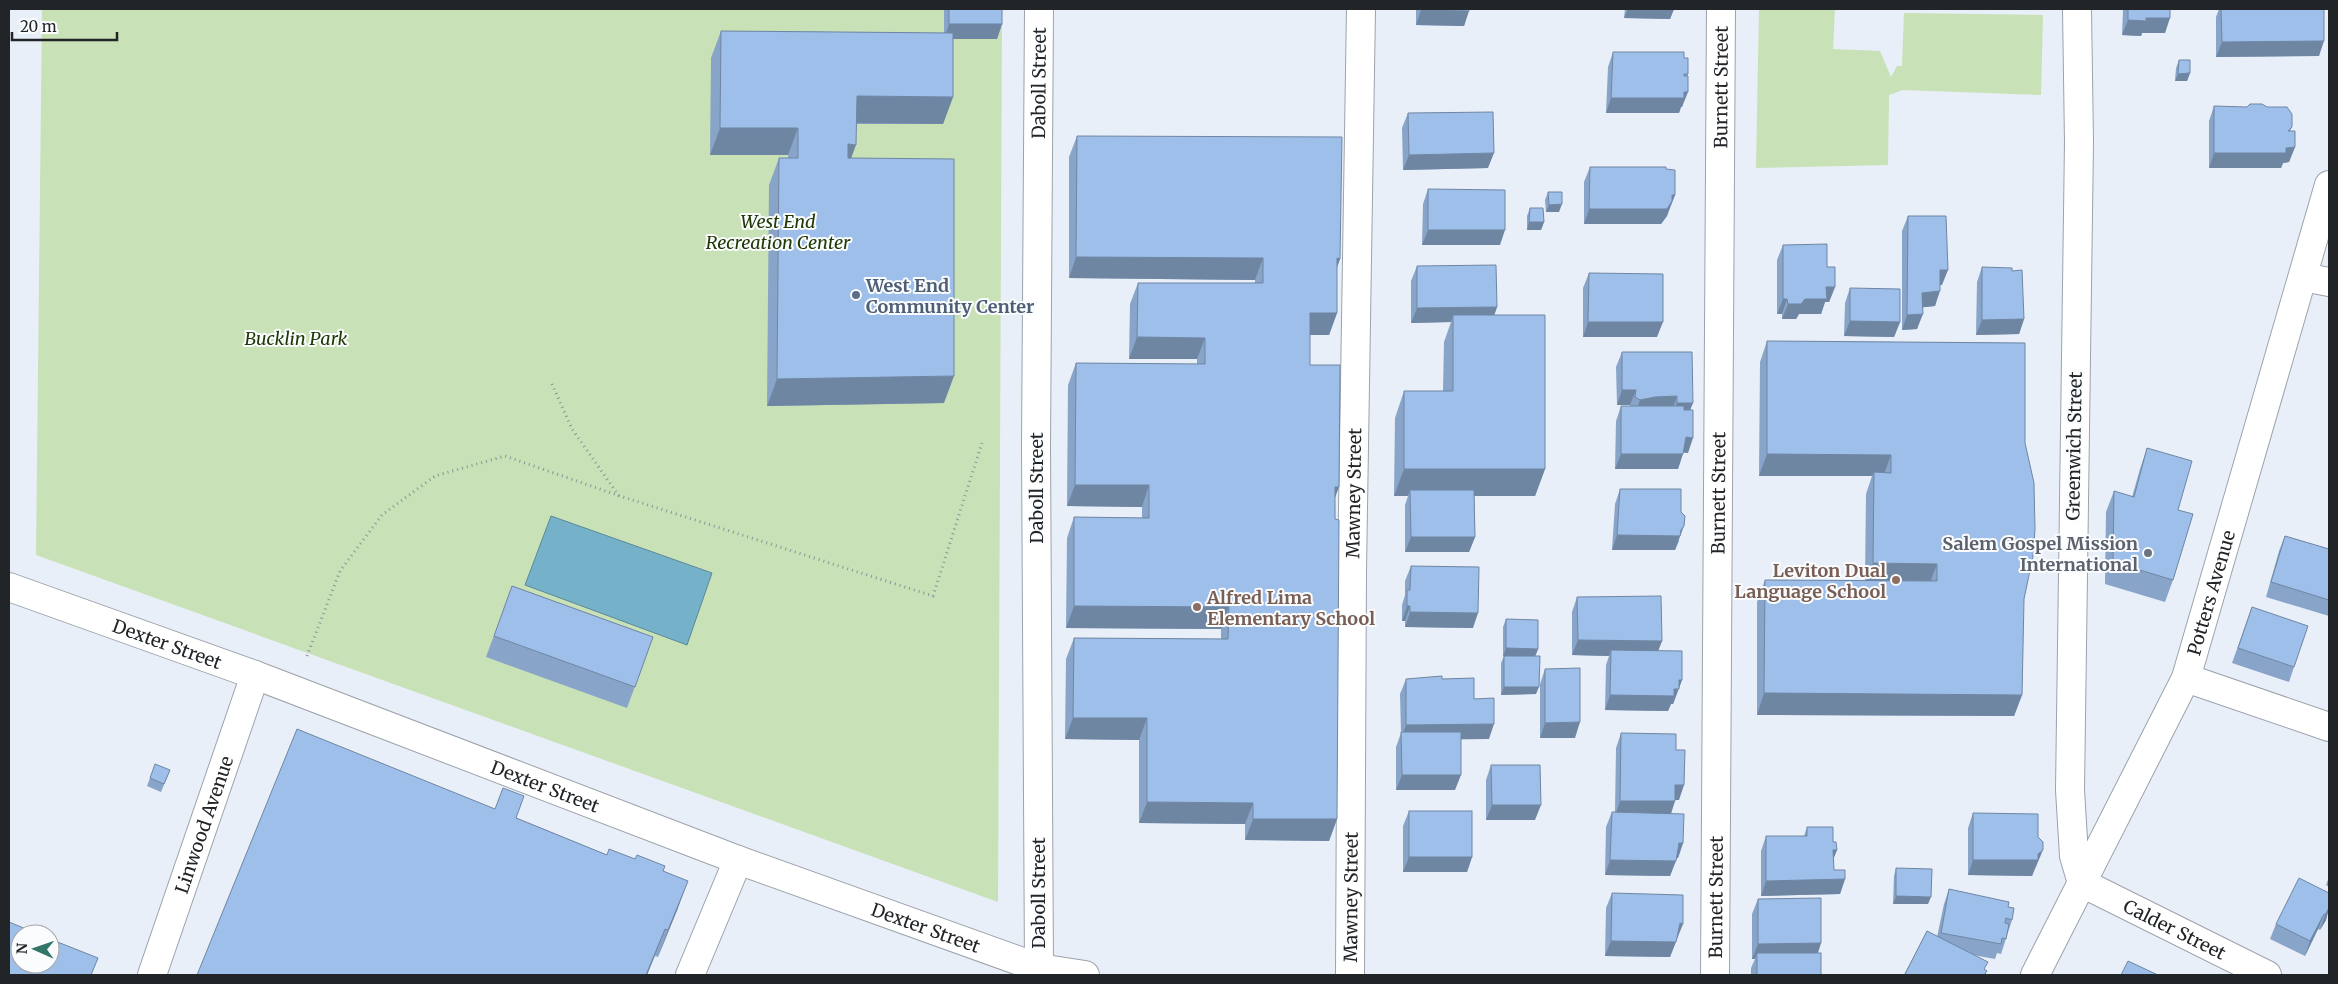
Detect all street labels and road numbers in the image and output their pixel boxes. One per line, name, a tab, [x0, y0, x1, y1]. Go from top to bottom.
street label: Burnett Street	[1709, 26, 1732, 148]
street label: Daboll Street	[1027, 27, 1050, 139]
street label: Greenwich Street	[2061, 371, 2087, 521]
street label: Mawney Street	[1341, 428, 1366, 558]
street label: Daboll Street	[1025, 432, 1048, 544]
street label: Burnett Street	[1706, 432, 1730, 554]
street label: Potters Avenue	[2182, 527, 2240, 658]
street label: Dexter Street	[110, 614, 225, 674]
street label: Linwood Avenue	[169, 753, 238, 896]
street label: Dexter Street	[488, 755, 603, 817]
street label: Mawney Street	[1339, 832, 1362, 962]
street label: Burnett Street	[1704, 836, 1727, 958]
street label: Daboll Street	[1027, 837, 1050, 949]
street label: Calder Street	[2120, 894, 2230, 964]
street label: Dexter Street	[868, 897, 983, 957]

